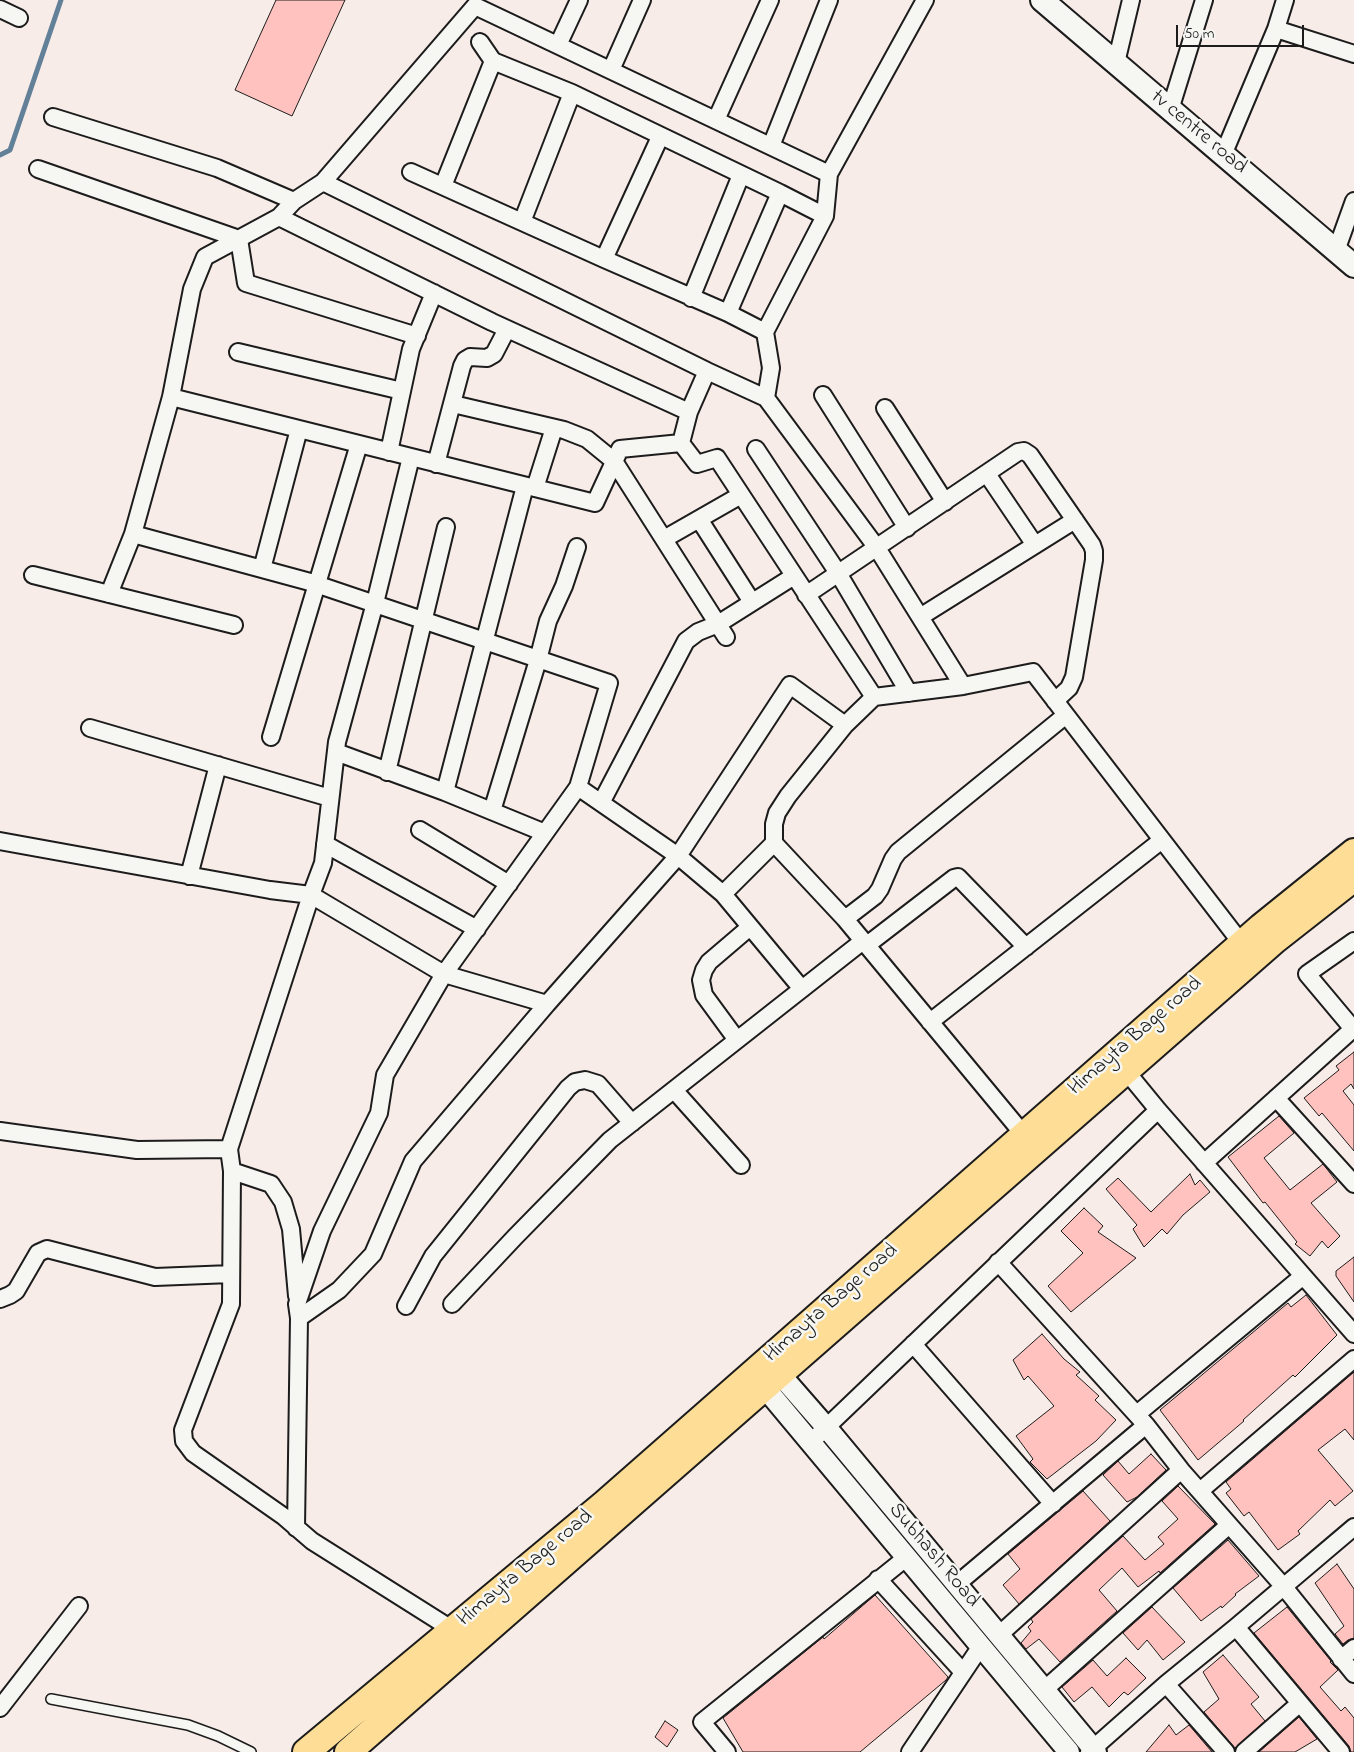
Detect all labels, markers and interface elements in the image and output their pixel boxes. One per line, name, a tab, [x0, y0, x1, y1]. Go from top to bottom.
scale bar	[1179, 15, 1306, 47]
text: 50 m	[1184, 23, 1214, 45]
street label: tv centre road	[1145, 85, 1251, 181]
street label: Himayta Bage road	[1064, 972, 1208, 1102]
street label: Himayta Bage road	[760, 1239, 904, 1369]
street label: Subhash Road	[882, 1499, 984, 1613]
street label: Himayta Bage road	[453, 1505, 599, 1633]

